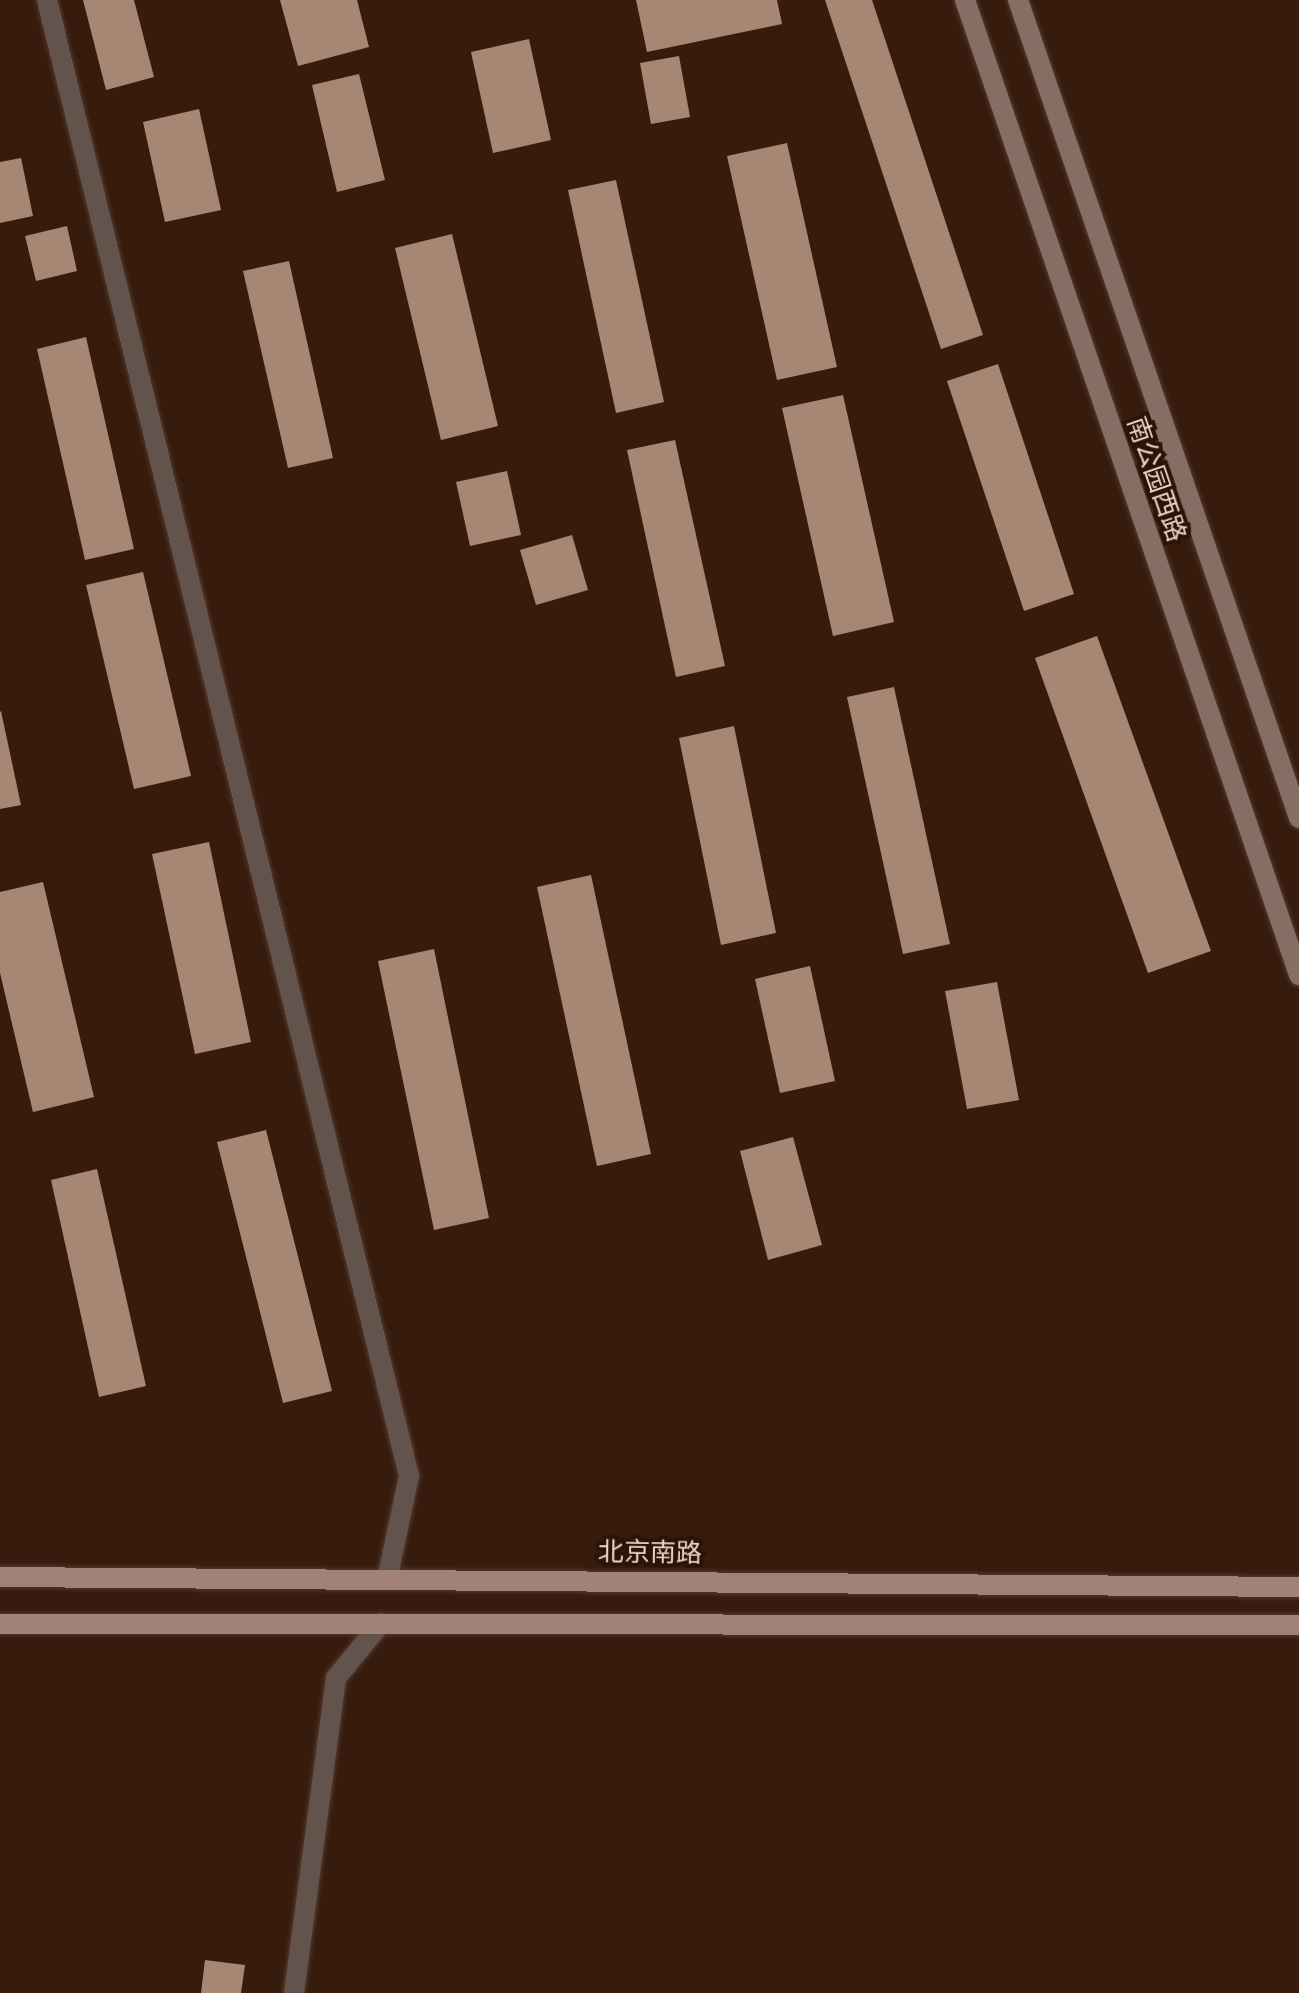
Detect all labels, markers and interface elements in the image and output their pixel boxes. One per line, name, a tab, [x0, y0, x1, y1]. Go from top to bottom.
street label: 南公园西路	[1121, 412, 1193, 546]
street label: 北京南路	[598, 1535, 702, 1569]

